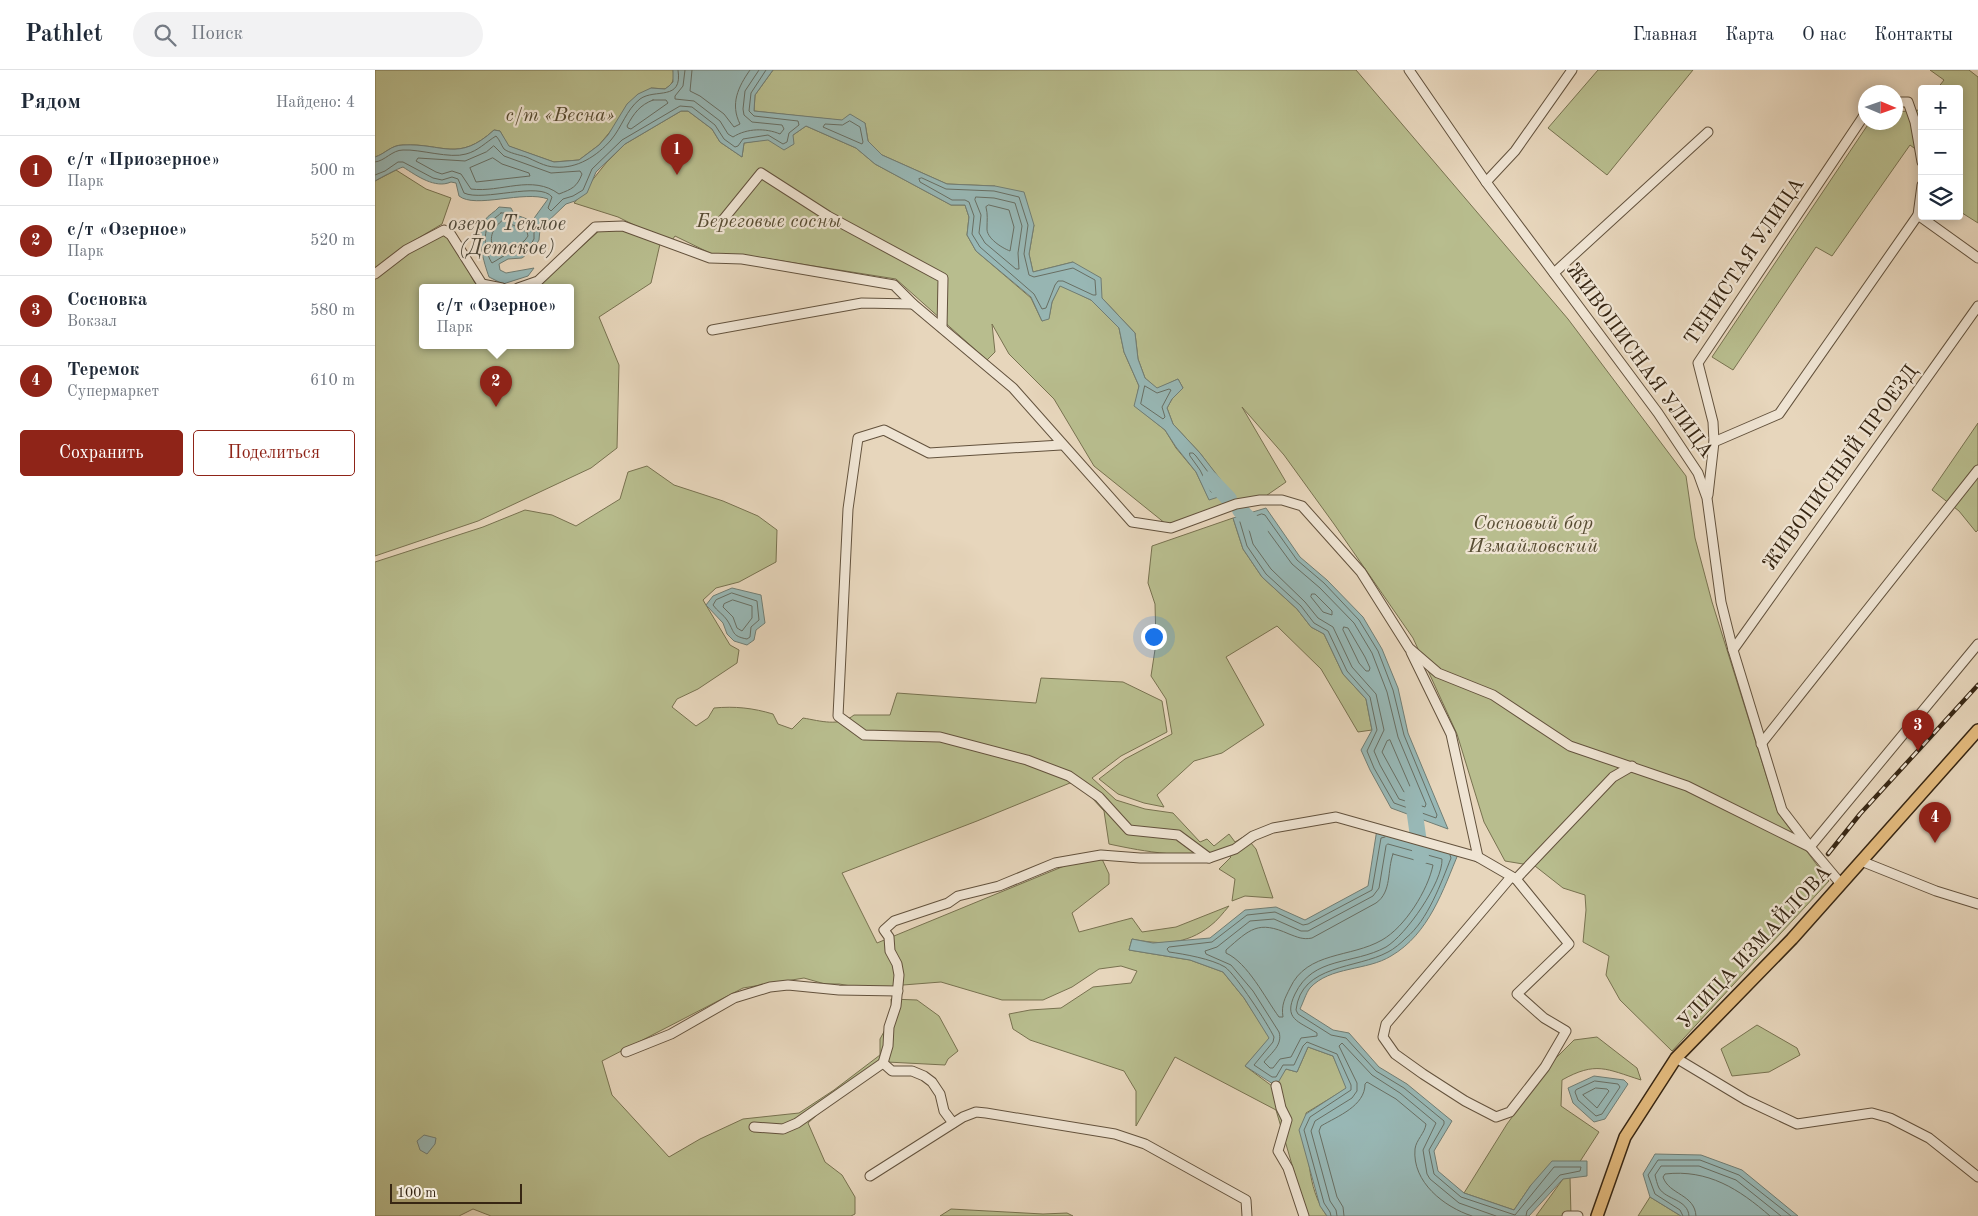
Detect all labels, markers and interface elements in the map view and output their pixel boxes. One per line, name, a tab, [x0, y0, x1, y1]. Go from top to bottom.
search box	[133, 12, 483, 57]
icon: search	[151, 21, 179, 49]
text: Pathlet	[25, 23, 103, 47]
text: Поиск	[191, 25, 243, 44]
text: Главная	[1633, 26, 1697, 44]
text: Карта	[1725, 26, 1774, 44]
text: О нас	[1802, 26, 1846, 44]
text: Контакты	[1874, 26, 1953, 44]
north arrow	[1858, 85, 1903, 130]
map controls	[1918, 85, 1963, 220]
button: +	[1918, 85, 1963, 130]
text: Рядом	[20, 92, 81, 113]
text: Найдено: 4	[276, 95, 355, 111]
park label: с/т «Весна»	[505, 106, 615, 126]
button: −	[1918, 130, 1963, 175]
pin: 1	[661, 134, 693, 175]
text: с/т «Приозерное»	[67, 151, 220, 170]
text: 1	[31, 163, 41, 179]
text: 500 m	[310, 163, 355, 179]
text: Парк	[67, 174, 104, 190]
street label: ТЕНИСТАЯ УЛИЦА	[1682, 175, 1808, 349]
button: layers	[1918, 175, 1963, 220]
park label: Береговые сосны	[696, 212, 842, 232]
water label: озеро Теплое (Детское)	[448, 214, 566, 259]
text: с/т «Озерное»	[67, 221, 188, 240]
text: 2	[31, 233, 41, 249]
text: 520 m	[310, 233, 355, 249]
text: Парк	[67, 244, 104, 260]
street label: ЖИВОПИСНАЯ УЛИЦА	[1562, 260, 1716, 462]
popup	[419, 284, 574, 349]
text: Сосновка	[67, 291, 147, 310]
text: с/т «Озерное»	[436, 297, 557, 316]
text: 3	[31, 303, 41, 319]
text: 580 m	[310, 303, 355, 319]
text: Вокзал	[67, 314, 117, 330]
text: Парк	[436, 320, 473, 336]
street label: ЖИВОПИСНЫЙ ПРОЕЗД	[1757, 360, 1922, 574]
text: Теремок	[67, 361, 140, 380]
pin: 2	[480, 366, 512, 407]
text: 4	[31, 373, 41, 389]
text: 610 m	[310, 373, 355, 389]
text: Супермаркет	[67, 384, 159, 400]
button: Сохранить	[20, 430, 183, 476]
button: Поделиться	[193, 430, 355, 476]
park label: Сосновый бор Измайловский	[1467, 514, 1598, 557]
your location	[1141, 624, 1167, 650]
pin: 3	[1902, 710, 1934, 751]
pin: 4	[1919, 802, 1951, 843]
street label: УЛИЦА ИЗМАЙЛОВА	[1672, 861, 1836, 1033]
scale bar	[390, 1181, 523, 1204]
text: 100 m	[397, 1186, 436, 1200]

